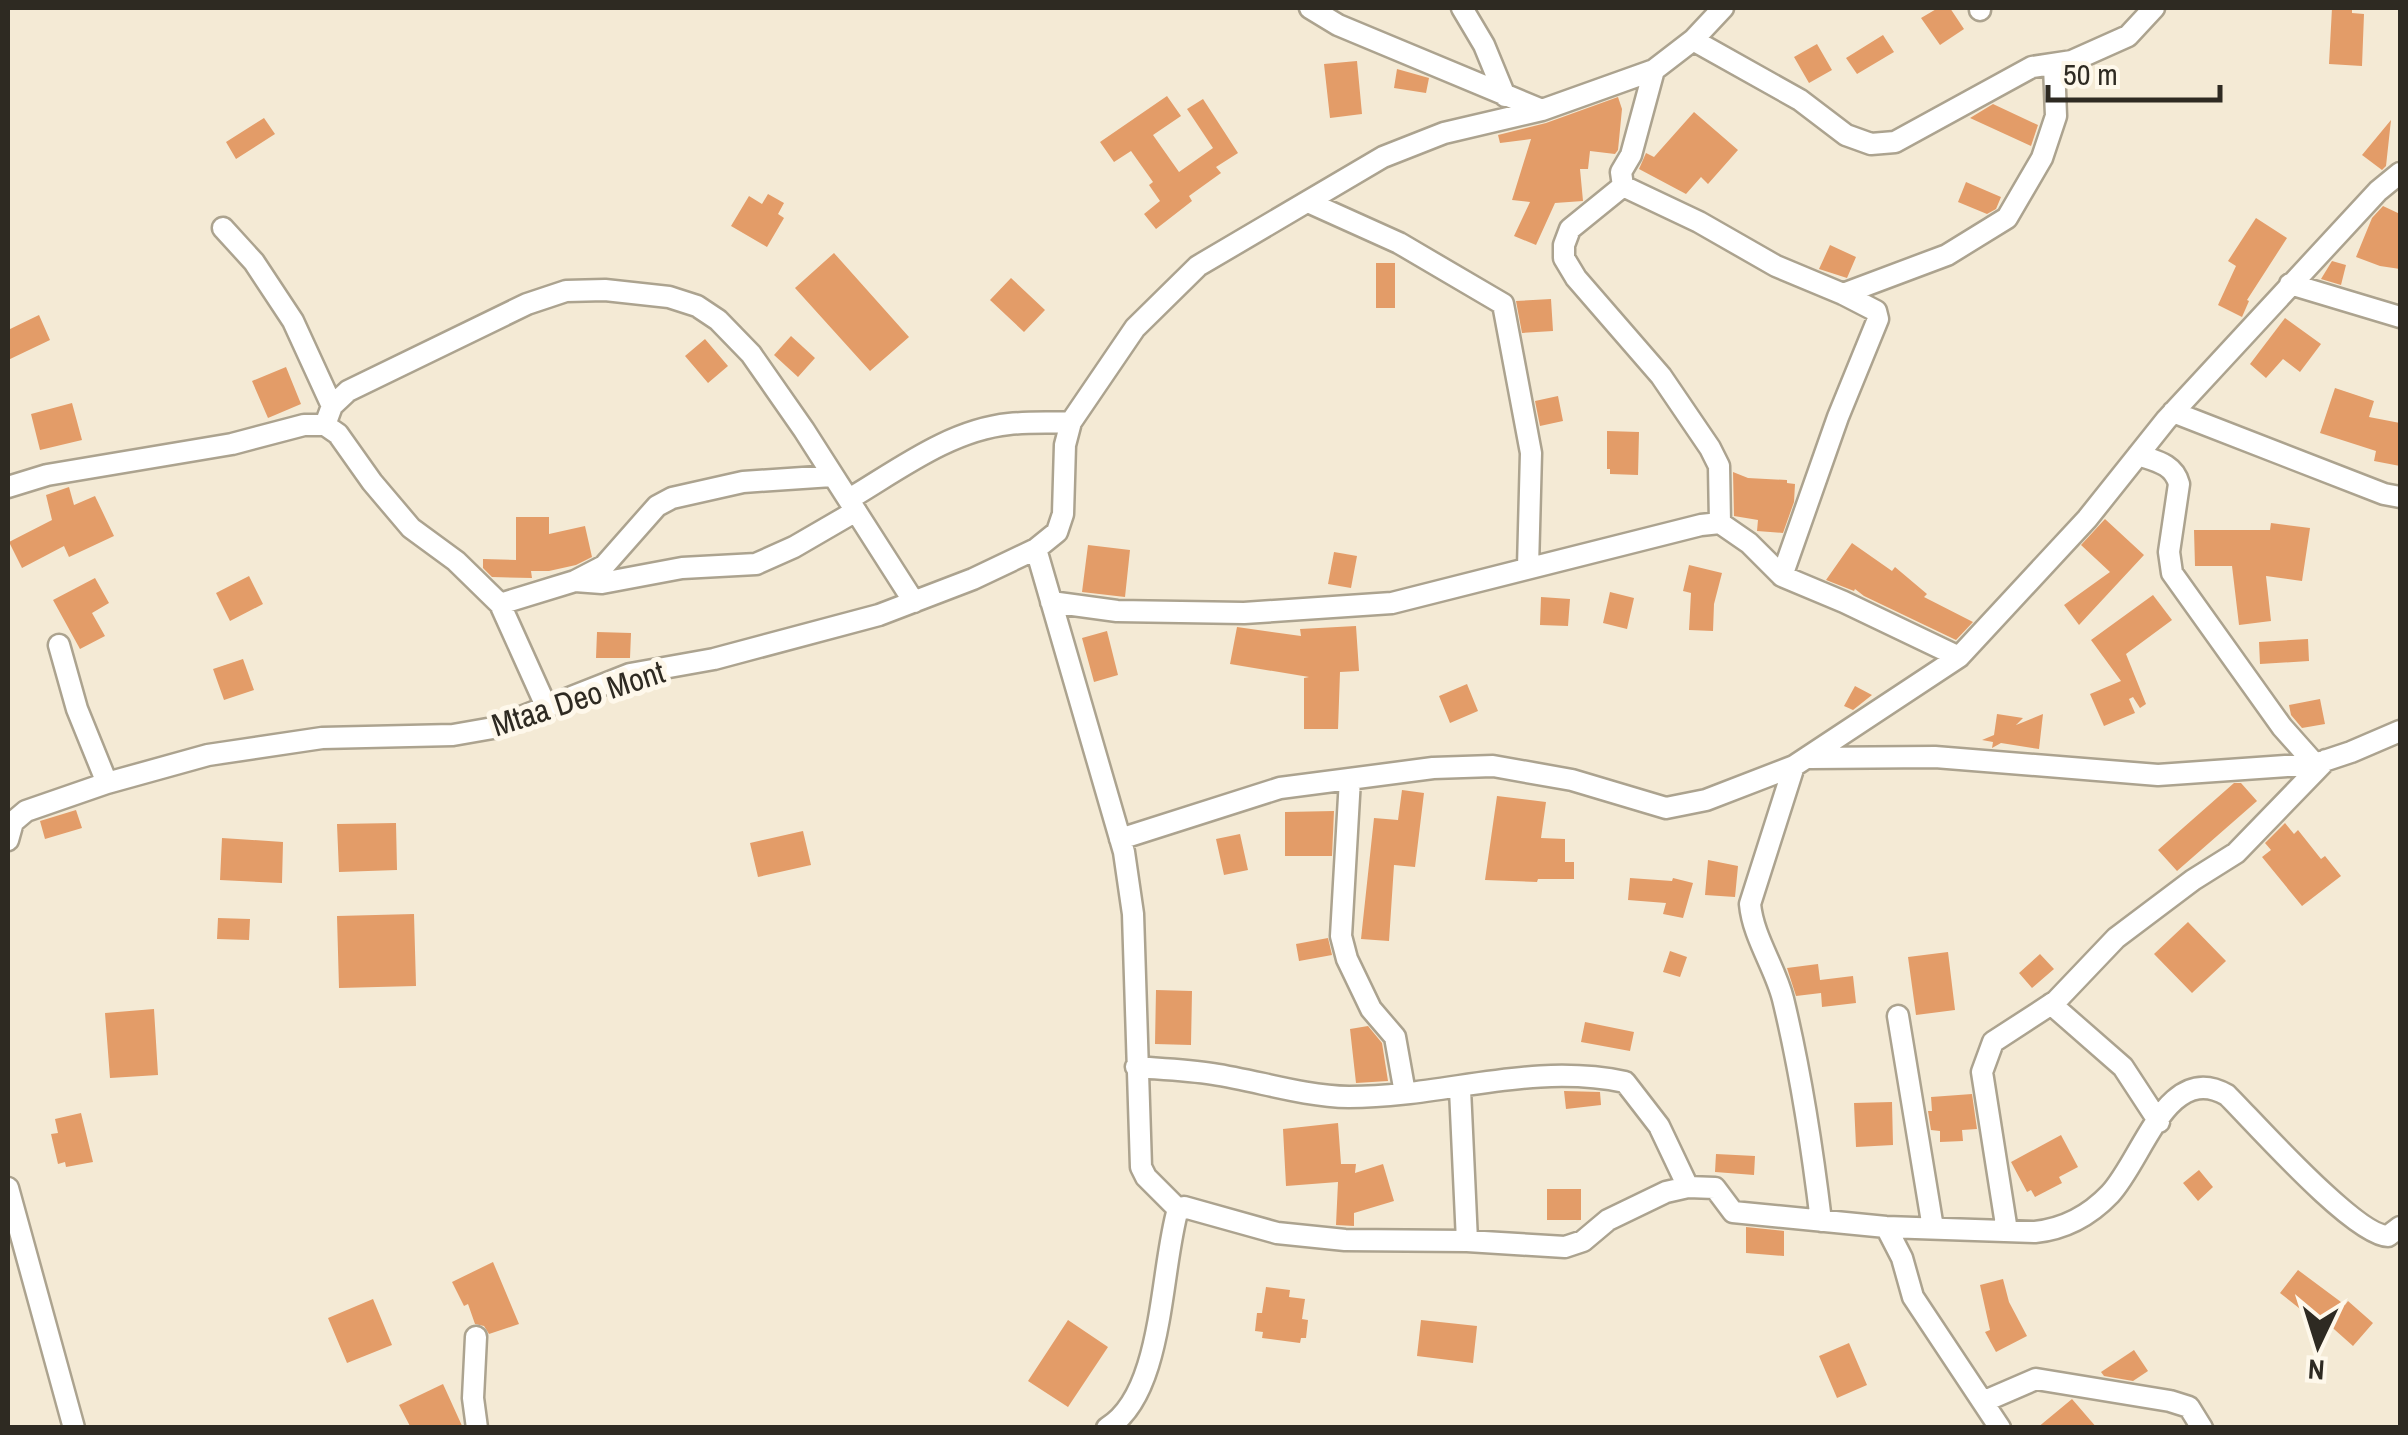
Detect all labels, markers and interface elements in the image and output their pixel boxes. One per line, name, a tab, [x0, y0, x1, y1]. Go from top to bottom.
scale bar	[2048, 40, 2220, 102]
text: 50 m	[2063, 54, 2118, 94]
street label: Mtaa Deo Mont	[486, 650, 670, 746]
north arrow	[2268, 1295, 2368, 1395]
text: N	[2307, 1350, 2326, 1389]

